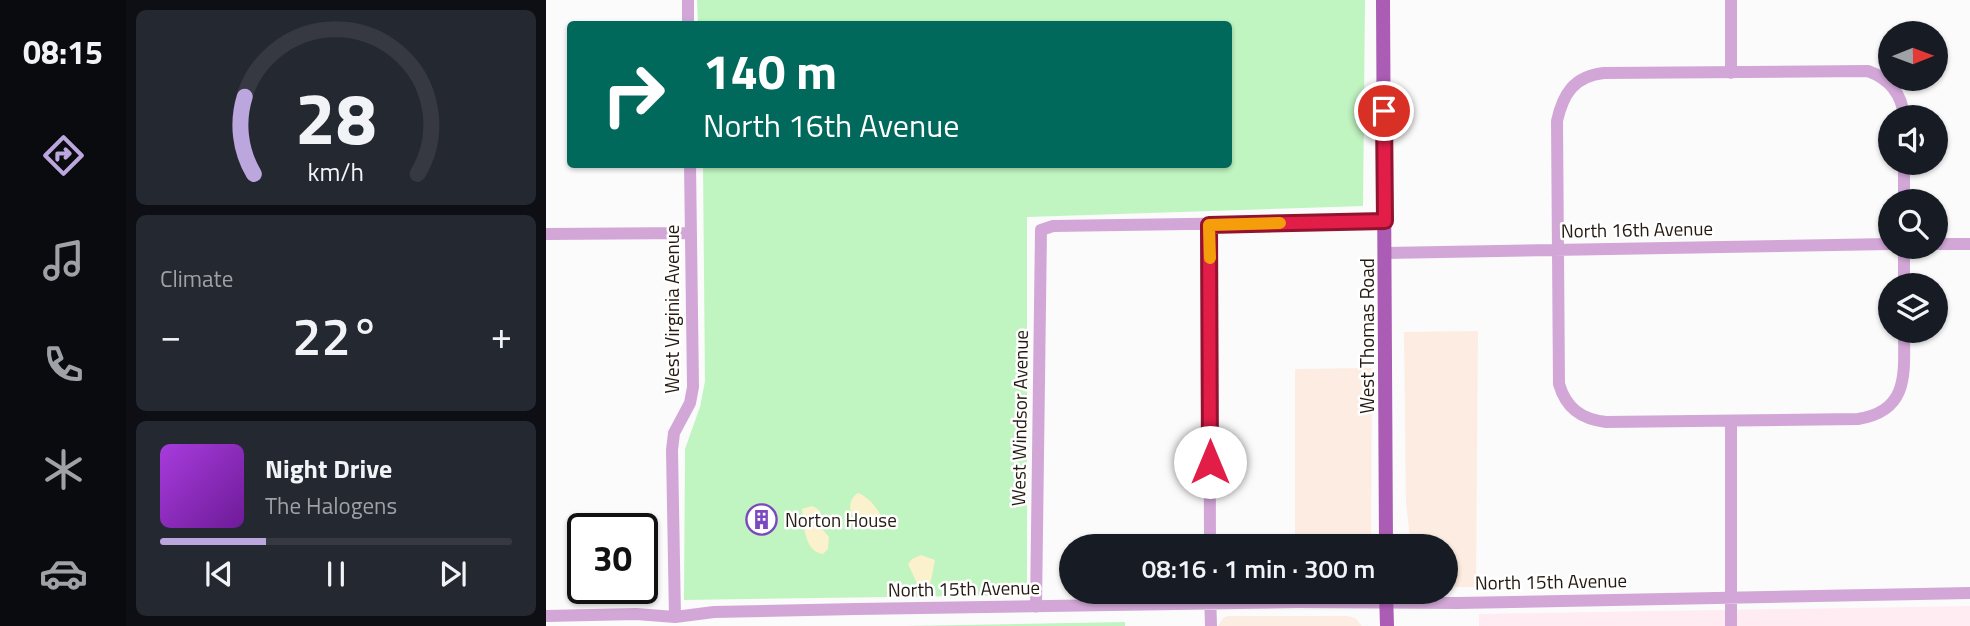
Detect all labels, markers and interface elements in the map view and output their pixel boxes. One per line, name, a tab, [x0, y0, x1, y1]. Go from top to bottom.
north arrow	[1878, 21, 1948, 91]
map controls	[1878, 21, 1948, 343]
text: 08:15	[23, 28, 103, 76]
text: 140 m	[703, 33, 837, 108]
icon: right	[588, 49, 679, 140]
text: 28	[295, 62, 377, 172]
pin	[1354, 81, 1414, 141]
icon: arrive	[1365, 92, 1403, 130]
text: North 16th Avenue	[703, 101, 959, 149]
button: sound	[1878, 105, 1948, 175]
icon: directions	[39, 131, 88, 180]
text: km/h	[308, 152, 364, 190]
button: search	[1878, 189, 1948, 259]
street label: North 16th Avenue	[1561, 213, 1713, 245]
street label: West Virginia Avenue	[657, 225, 686, 393]
icon: music	[39, 236, 88, 285]
street label: West Thomas Road	[1352, 258, 1381, 414]
text: Climate	[160, 261, 233, 296]
button: layers	[1878, 273, 1948, 343]
text: 22°	[292, 296, 380, 375]
text: −	[160, 306, 181, 364]
text: +	[491, 306, 512, 364]
street label: West Windsor Avenue	[1003, 330, 1035, 506]
icon: phone	[39, 340, 88, 389]
position arrow	[1173, 425, 1247, 499]
icon: climate	[39, 445, 88, 494]
text: Night Drive	[265, 449, 392, 488]
text: The Halogens	[265, 488, 397, 523]
building icon: Norton House	[745, 502, 779, 536]
place label: Norton House	[785, 505, 897, 534]
speed limit sign: 30	[567, 513, 658, 604]
icon: car	[39, 549, 88, 598]
text: 08:16 · 1 min · 300 m	[1142, 549, 1375, 588]
icon: previous	[200, 555, 238, 593]
icon: pause	[317, 555, 355, 593]
icon: next	[434, 555, 472, 593]
street label: North 15th Avenue	[1475, 565, 1627, 597]
street label: North 15th Avenue	[888, 572, 1040, 604]

